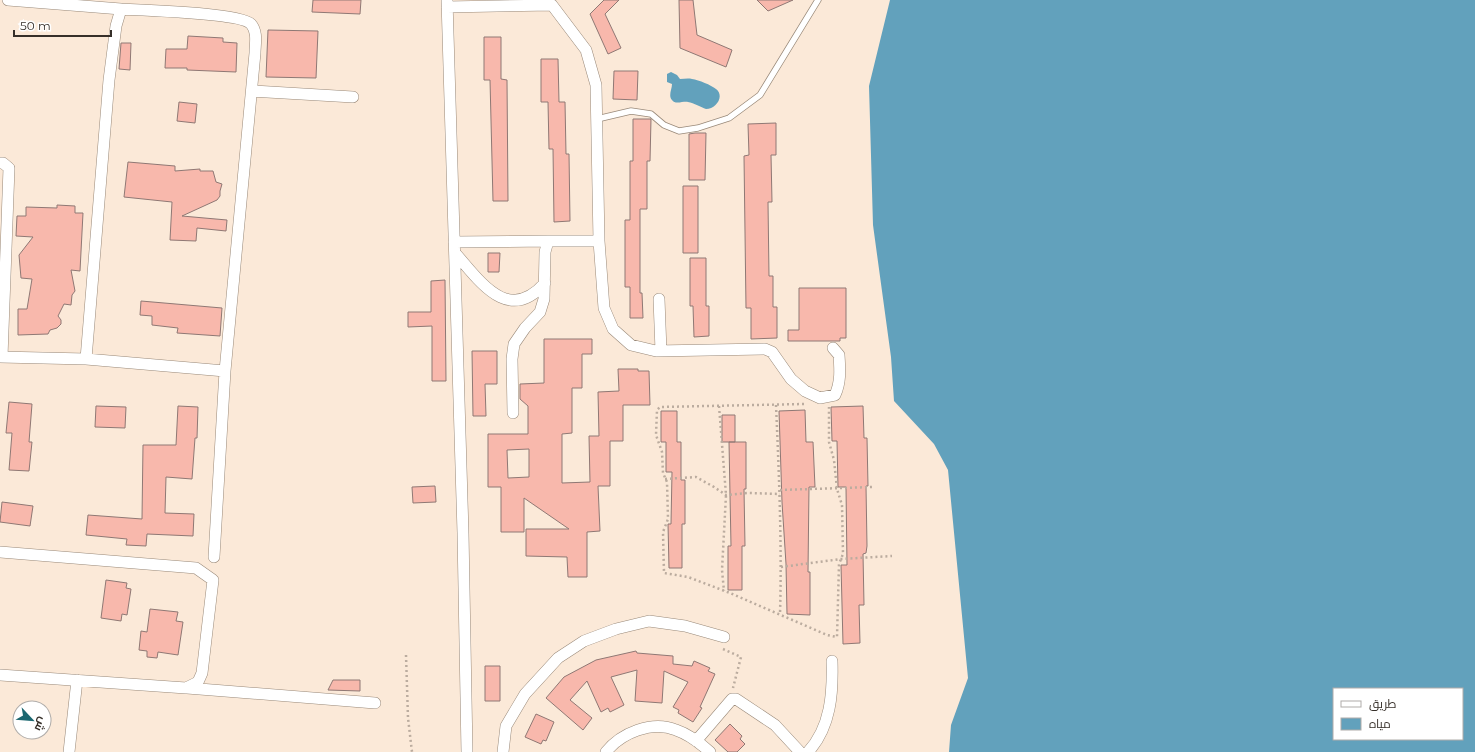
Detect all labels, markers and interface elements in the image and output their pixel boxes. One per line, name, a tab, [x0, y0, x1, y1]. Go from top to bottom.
scale bar	[14, 12, 111, 38]
text: 50 m	[20, 18, 51, 33]
legend	[1333, 688, 1463, 740]
text: طريق	[1369, 696, 1397, 711]
north arrow	[12, 700, 52, 740]
text: ش	[32, 715, 50, 734]
text: مياه	[1369, 716, 1391, 731]

